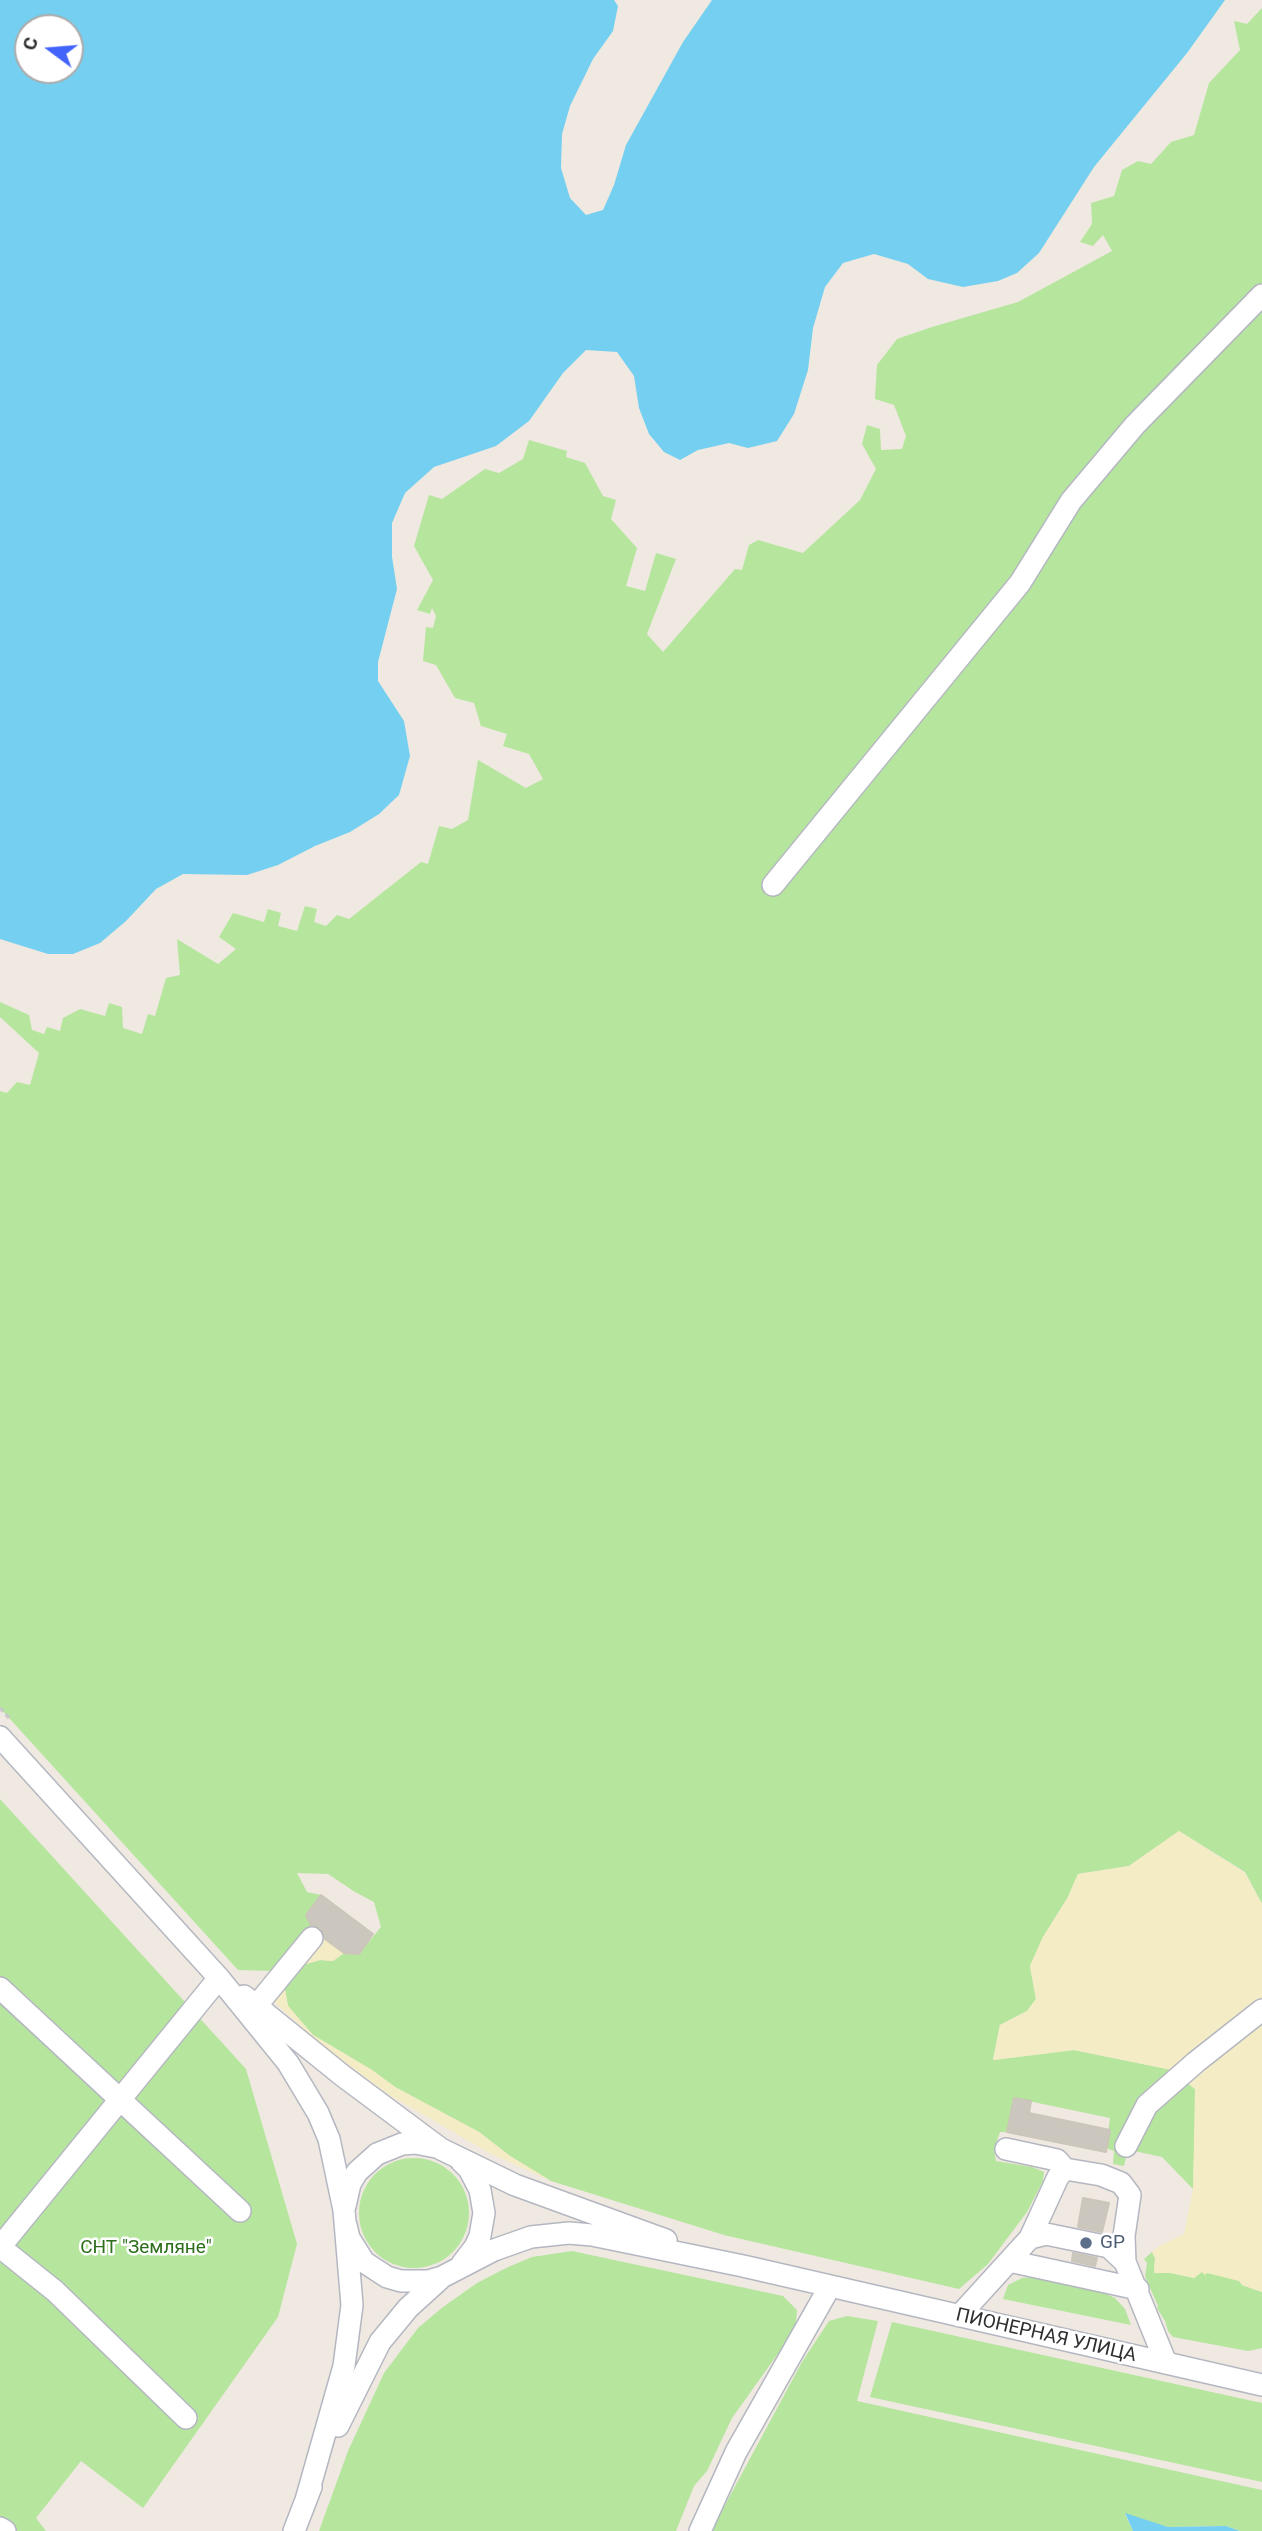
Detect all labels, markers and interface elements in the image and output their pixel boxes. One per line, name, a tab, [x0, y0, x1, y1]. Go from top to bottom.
north arrow	[14, 14, 84, 84]
text: С	[17, 34, 43, 53]
place label: GP	[1100, 2232, 1125, 2254]
marker: GP	[1078, 2235, 1094, 2251]
park label: СНТ "Земляне"	[80, 2237, 212, 2259]
street label: ПИОНЕРНАЯ УЛИЦА	[954, 2304, 1138, 2368]

